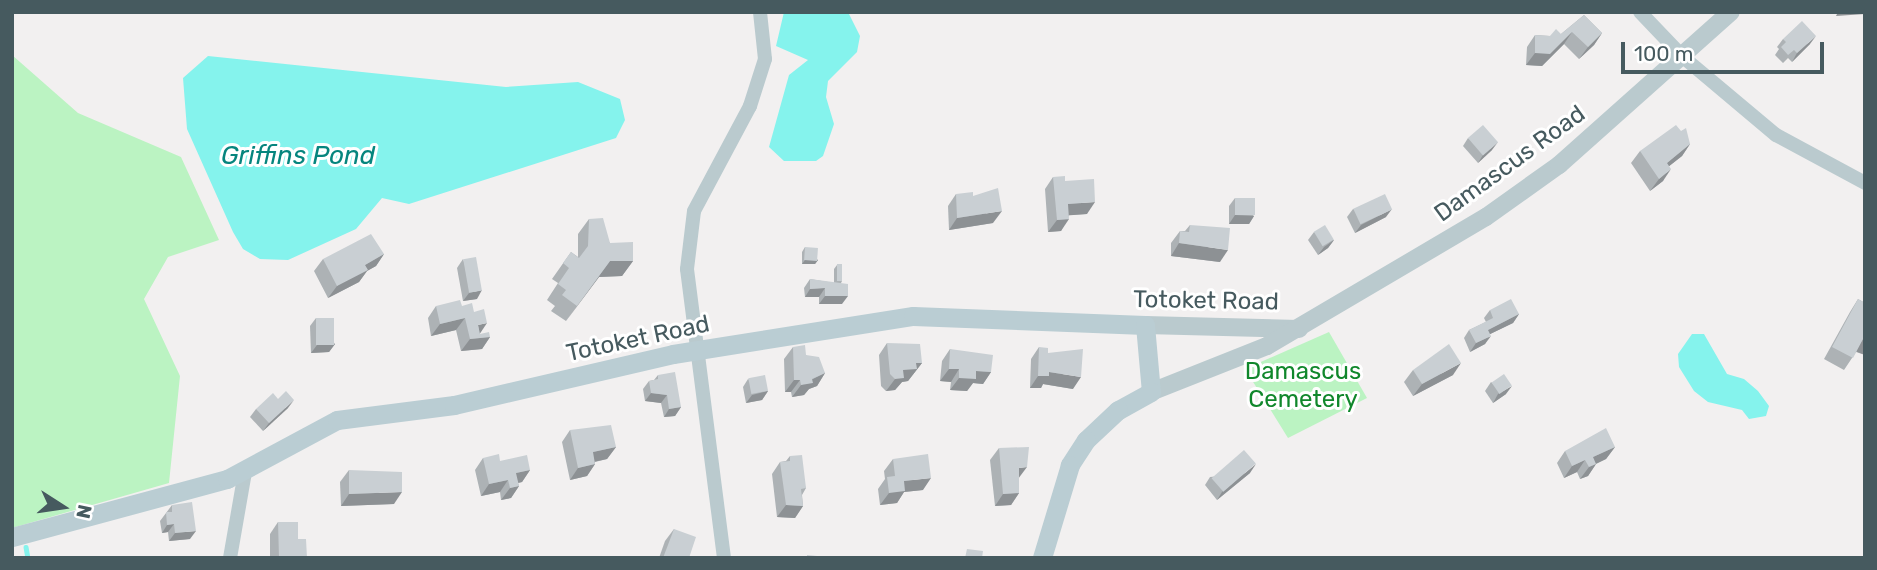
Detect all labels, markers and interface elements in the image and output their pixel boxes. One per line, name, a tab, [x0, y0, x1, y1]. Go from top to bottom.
scale bar	[1625, 28, 1828, 72]
text: 100 m	[1634, 41, 1693, 66]
street label: Damascus Road	[1429, 100, 1591, 228]
water label: Griffins Pond	[221, 140, 375, 172]
street label: Totoket Road	[1133, 285, 1279, 317]
street label: Totoket Road	[564, 310, 712, 368]
park label: Damascus Cemetery	[1245, 358, 1361, 414]
north arrow	[28, 472, 98, 542]
text: N	[71, 502, 97, 521]

